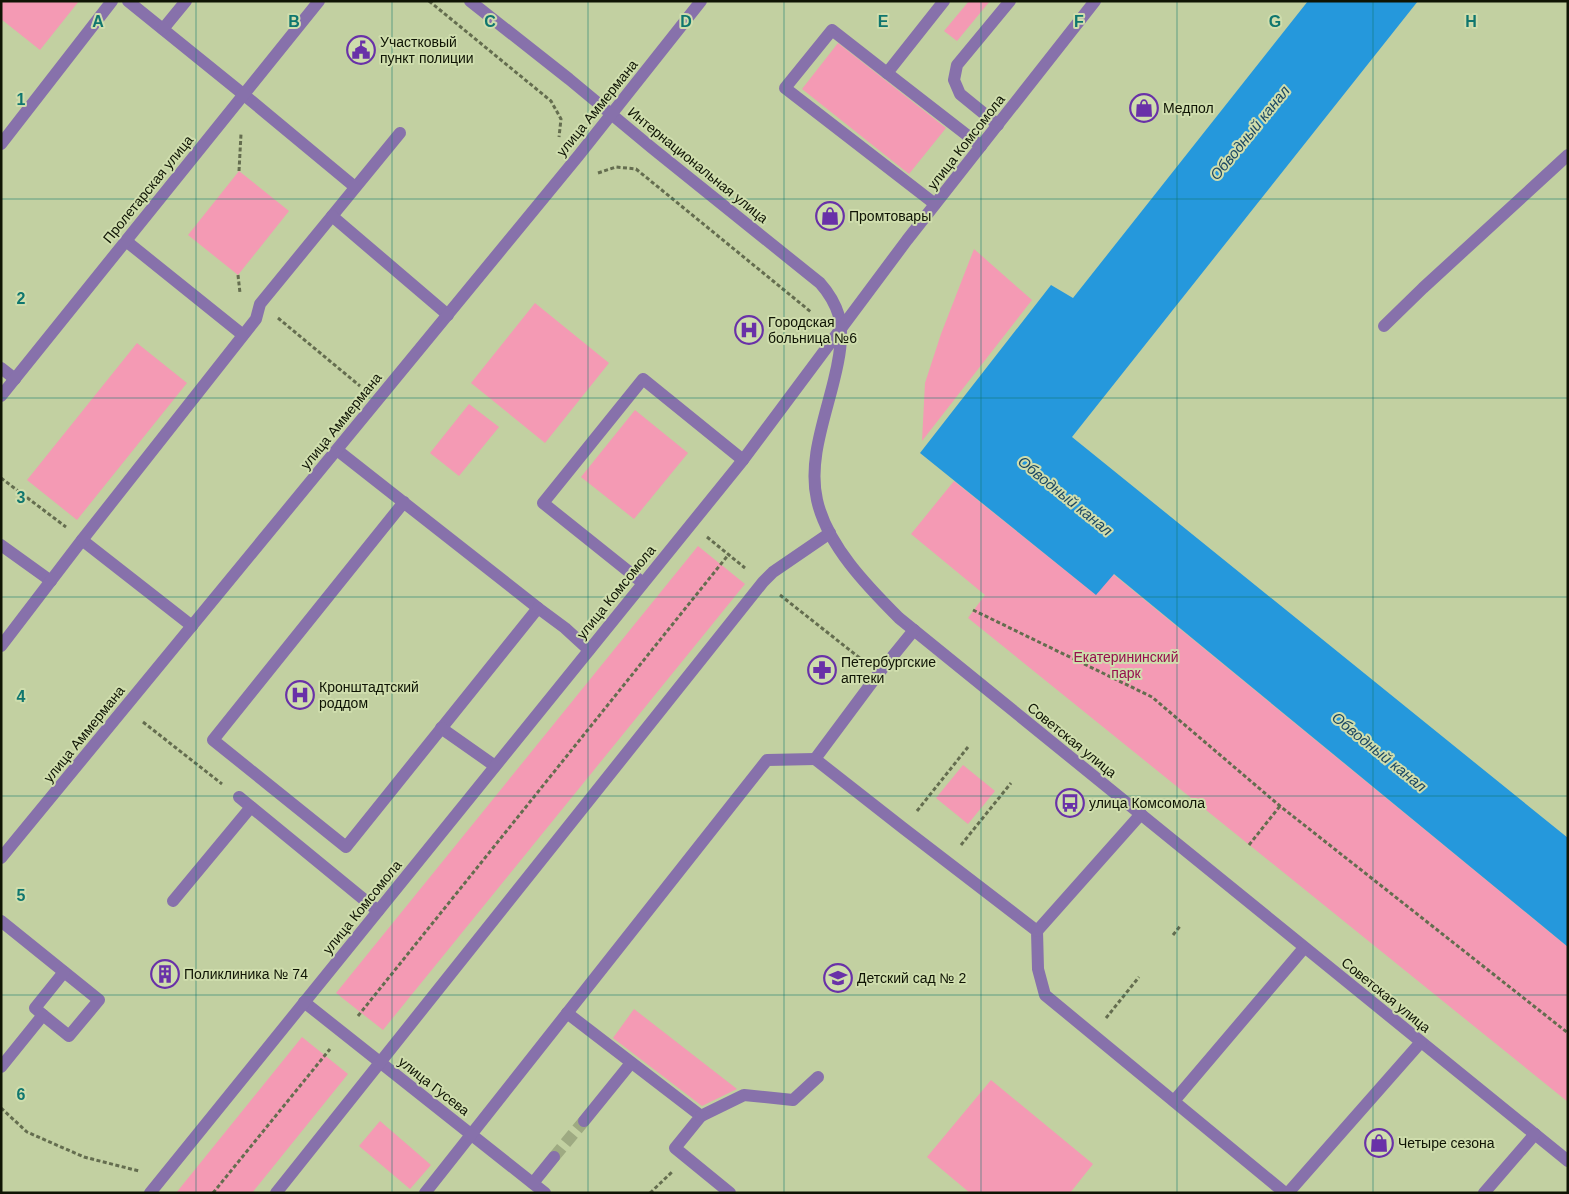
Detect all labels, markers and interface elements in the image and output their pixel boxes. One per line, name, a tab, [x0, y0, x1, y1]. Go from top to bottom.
text: A	[92, 13, 104, 30]
text: B	[288, 13, 300, 30]
text: C	[484, 13, 496, 30]
text: D	[680, 13, 692, 30]
text: E	[878, 13, 889, 30]
text: F	[1074, 13, 1084, 30]
text: G	[1269, 13, 1281, 30]
text: H	[1465, 13, 1477, 30]
place label: Участковый пункт полиции	[380, 34, 474, 66]
public building icon: Участковый пункт полиции	[346, 35, 376, 65]
street label: улица Аммермана	[553, 56, 641, 159]
water label: Обводный канал	[1206, 82, 1293, 183]
text: 1	[17, 91, 26, 108]
street label: улица Комсомола	[924, 91, 1008, 193]
shop icon: Медпол	[1129, 93, 1159, 123]
place label: Медпол	[1163, 100, 1214, 116]
street label: Интернациональная улица	[625, 104, 771, 226]
street label: Пролетарская улица	[100, 132, 196, 246]
shop icon: Промтовары	[815, 201, 845, 231]
place label: Промтовары	[849, 208, 931, 224]
text: 2	[17, 290, 26, 307]
place label: Городская больница №6	[768, 314, 857, 346]
hospital icon: Городская больница №6	[734, 315, 764, 345]
street label: улица Аммермана	[297, 369, 385, 472]
water label: Обводный канал	[1015, 452, 1116, 539]
text: 3	[17, 489, 26, 506]
street label: улица Комсомола	[573, 542, 659, 642]
park label: Екатерининский парк	[1074, 649, 1178, 681]
place label: Петербургские аптеки	[841, 654, 936, 686]
pharmacy icon: Петербургские аптеки	[807, 655, 837, 685]
place label: Кронштадтский роддом	[319, 679, 419, 711]
hospital icon: Кронштадтский роддом	[285, 680, 315, 710]
street label: улица Аммермана	[40, 682, 128, 785]
text: 4	[17, 688, 26, 705]
street label: Советская улица	[1024, 699, 1120, 781]
water label: Обводный канал	[1329, 708, 1430, 795]
bus stop icon: улица Комсомола	[1055, 788, 1085, 818]
place label: улица Комсомола	[1089, 795, 1205, 811]
street label: улица Комсомола	[319, 857, 405, 957]
text: 5	[17, 887, 26, 904]
street label: Советская улица	[1338, 954, 1434, 1036]
building icon: Поликлиника № 74	[150, 959, 180, 989]
school or university icon: Детский сад № 2	[823, 963, 853, 993]
place label: Поликлиника № 74	[184, 966, 308, 982]
place label: Детский сад № 2	[857, 970, 966, 986]
street label: улица Гусева	[395, 1053, 473, 1119]
text: 6	[17, 1086, 26, 1103]
shop icon: Четыре сезона	[1364, 1128, 1394, 1158]
place label: Четыре сезона	[1398, 1135, 1495, 1151]

